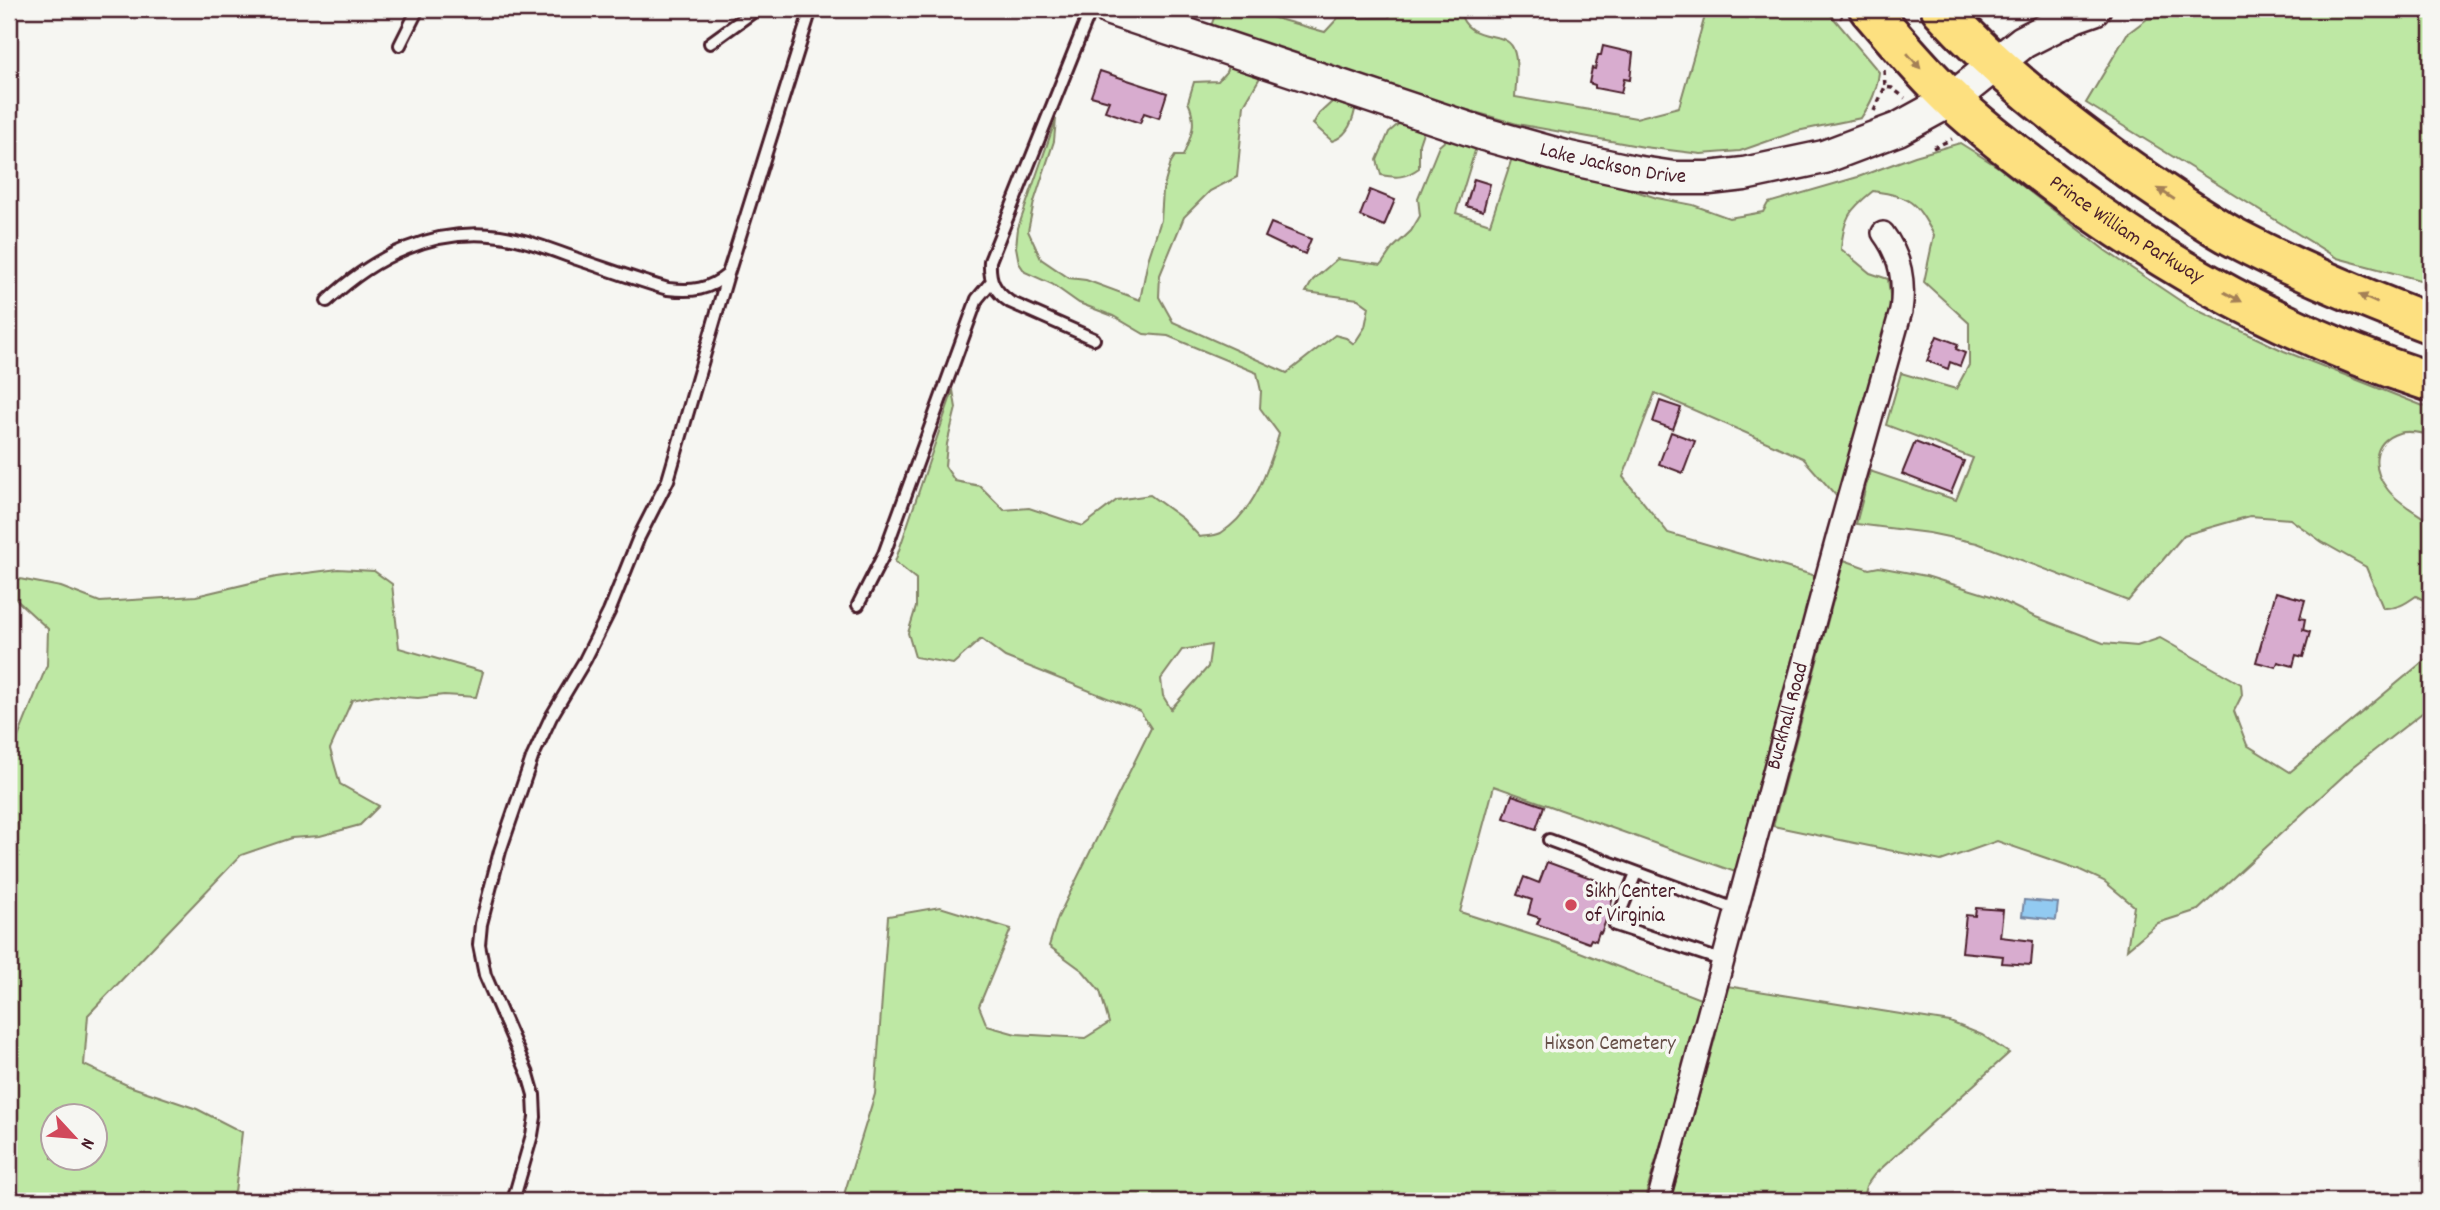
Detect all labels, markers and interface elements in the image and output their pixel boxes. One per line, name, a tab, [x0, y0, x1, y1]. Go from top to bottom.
one-way arrow	[1906, 52, 1922, 70]
street label: Lake Jackson Drive	[1536, 135, 1686, 193]
street label: Prince William Parkway	[2042, 169, 2209, 293]
one-way arrow	[2156, 188, 2176, 201]
one-way arrow	[2223, 291, 2243, 303]
one-way arrow	[2357, 294, 2378, 305]
street label: Buckhall Road	[1760, 660, 1818, 773]
place label: Sikh Center of Virginia	[1585, 878, 1675, 932]
marker: Sikh Center of Virginia	[1563, 897, 1579, 913]
park label: Hixson Cemetery	[1544, 1030, 1676, 1060]
north arrow	[38, 1102, 108, 1172]
text: N	[72, 1133, 100, 1153]

